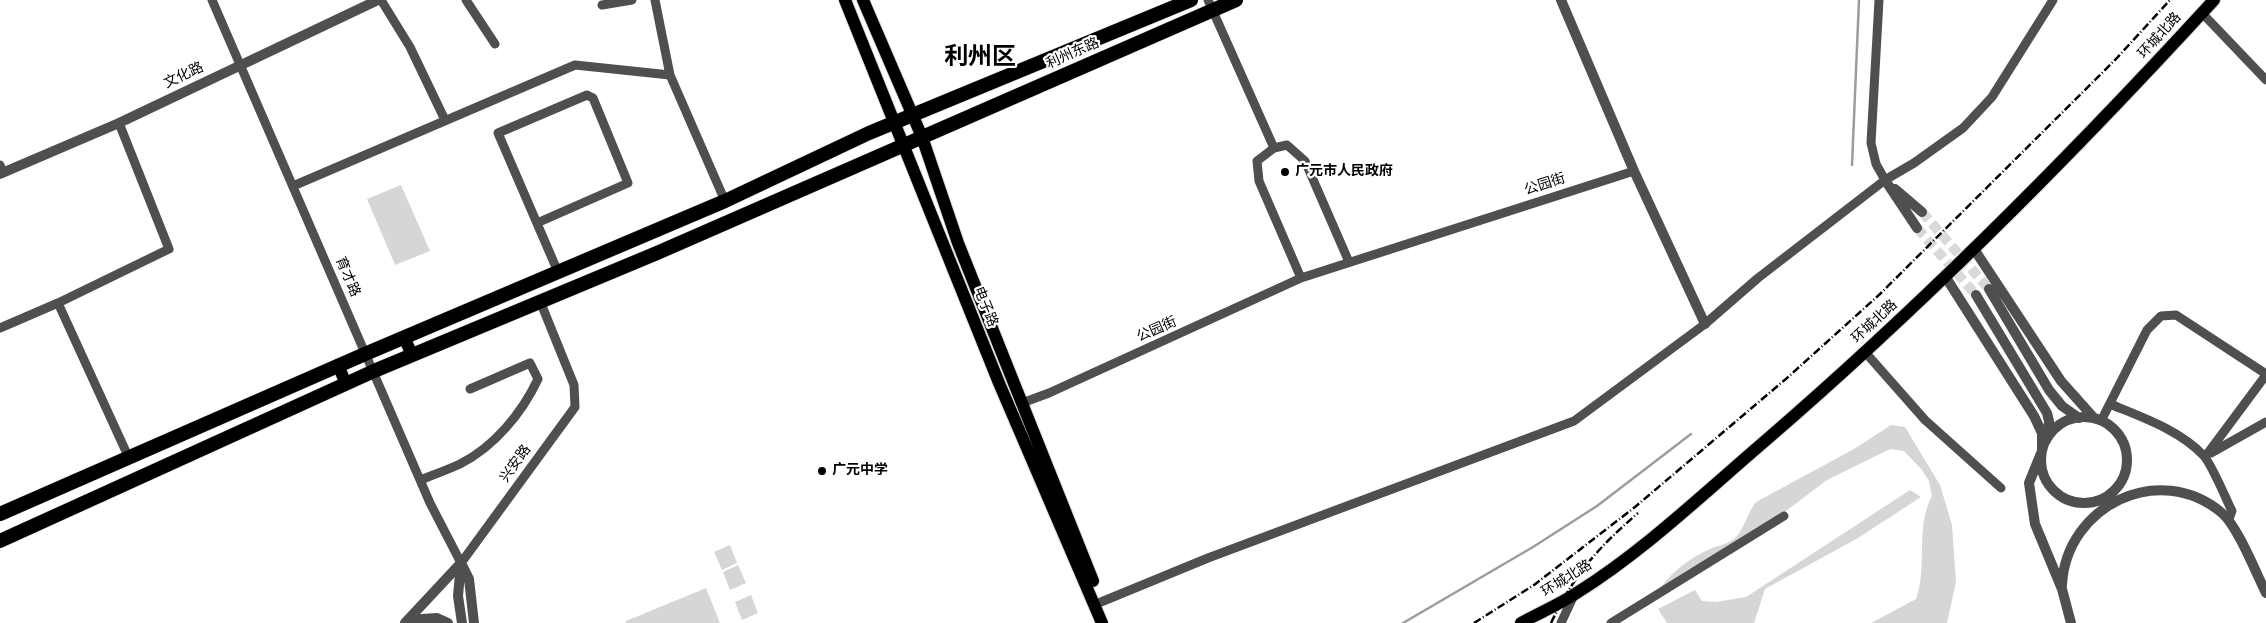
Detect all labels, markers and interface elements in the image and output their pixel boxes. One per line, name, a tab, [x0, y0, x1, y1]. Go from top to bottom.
street label: 环城北路	[2135, 10, 2185, 62]
street label: 利州东路	[1044, 35, 1102, 73]
district label: 利州区	[944, 44, 1016, 72]
street label: 文化路	[161, 60, 207, 92]
place label: 广元市人民政府	[1295, 164, 1393, 180]
marker: 广元市人民政府	[1279, 166, 1291, 178]
street label: 公园街	[1522, 171, 1568, 199]
street label: 育才路	[331, 254, 363, 300]
street label: 电子路	[969, 284, 1001, 330]
street label: 环城北路	[1849, 297, 1901, 347]
street label: 公园街	[1134, 314, 1180, 346]
street label: 兴安路	[497, 442, 535, 486]
place label: 广元中学	[832, 463, 888, 479]
marker: 广元中学	[816, 465, 828, 477]
street label: 环城北路	[1539, 557, 1595, 601]

